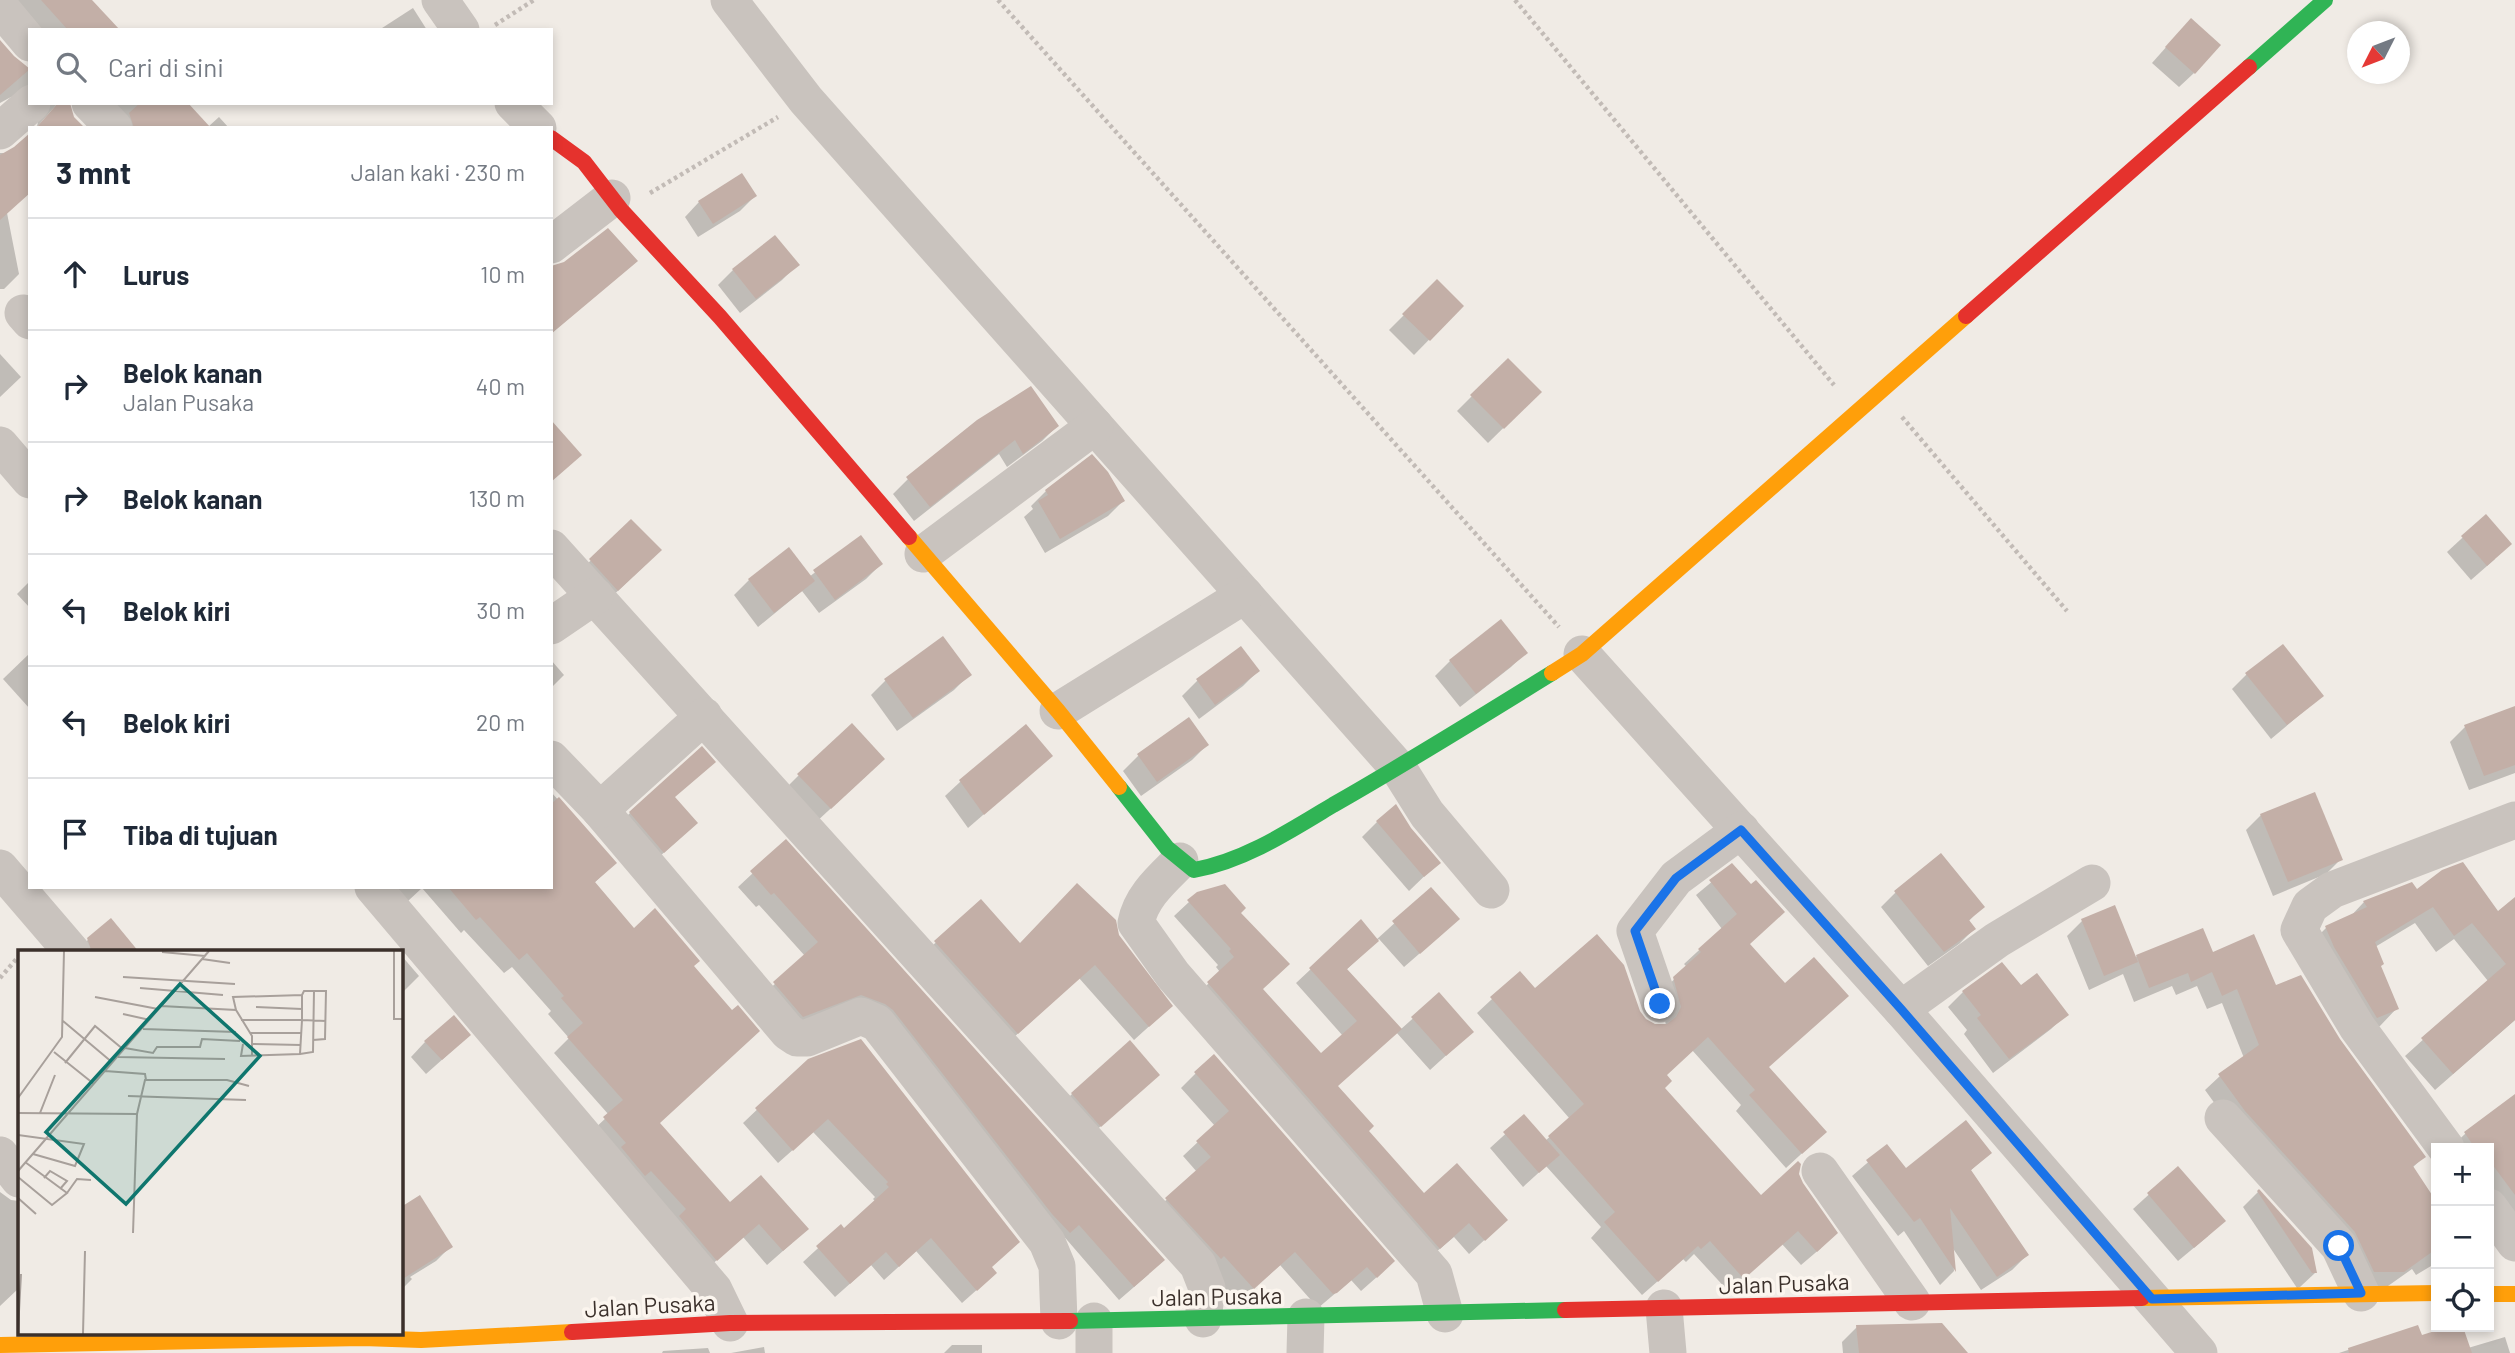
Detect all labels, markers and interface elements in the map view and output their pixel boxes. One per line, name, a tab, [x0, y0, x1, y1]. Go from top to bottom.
north arrow	[2347, 21, 2410, 84]
search box	[28, 28, 553, 105]
icon: search	[52, 48, 90, 86]
text: Cari di sini	[108, 51, 224, 82]
text: 3 mnt	[56, 154, 131, 190]
text: Jalan kaki · 230 m	[351, 158, 525, 186]
icon: ahead	[56, 255, 94, 293]
text: Lurus	[123, 259, 189, 290]
text: 10 m	[480, 260, 525, 288]
text: Belok kanan	[123, 357, 262, 388]
icon: right	[56, 367, 94, 405]
text: 40 m	[476, 372, 525, 400]
text: Jalan Pusaka	[123, 388, 254, 416]
icon: right	[56, 479, 94, 517]
text: Belok kanan	[123, 483, 262, 514]
text: 130 m	[468, 484, 525, 512]
icon: left	[56, 591, 94, 629]
text: Belok kiri	[123, 595, 230, 626]
text: 30 m	[477, 596, 525, 624]
icon: left	[56, 703, 94, 741]
text: Belok kiri	[123, 707, 230, 738]
text: 20 m	[476, 708, 525, 736]
icon: arrive	[56, 815, 94, 853]
text: Tiba di tujuan	[123, 819, 278, 850]
inset map	[18, 950, 402, 1336]
route end	[1644, 988, 1675, 1019]
map controls	[2431, 1143, 2494, 1332]
button: +	[2431, 1143, 2494, 1206]
button: −	[2431, 1206, 2494, 1269]
route start	[2323, 1230, 2354, 1261]
street label: Jalan Pusaka	[1718, 1267, 1850, 1299]
button: locate	[2431, 1269, 2494, 1332]
street label: Jalan Pusaka	[1151, 1281, 1283, 1311]
street label: Jalan Pusaka	[584, 1288, 716, 1322]

